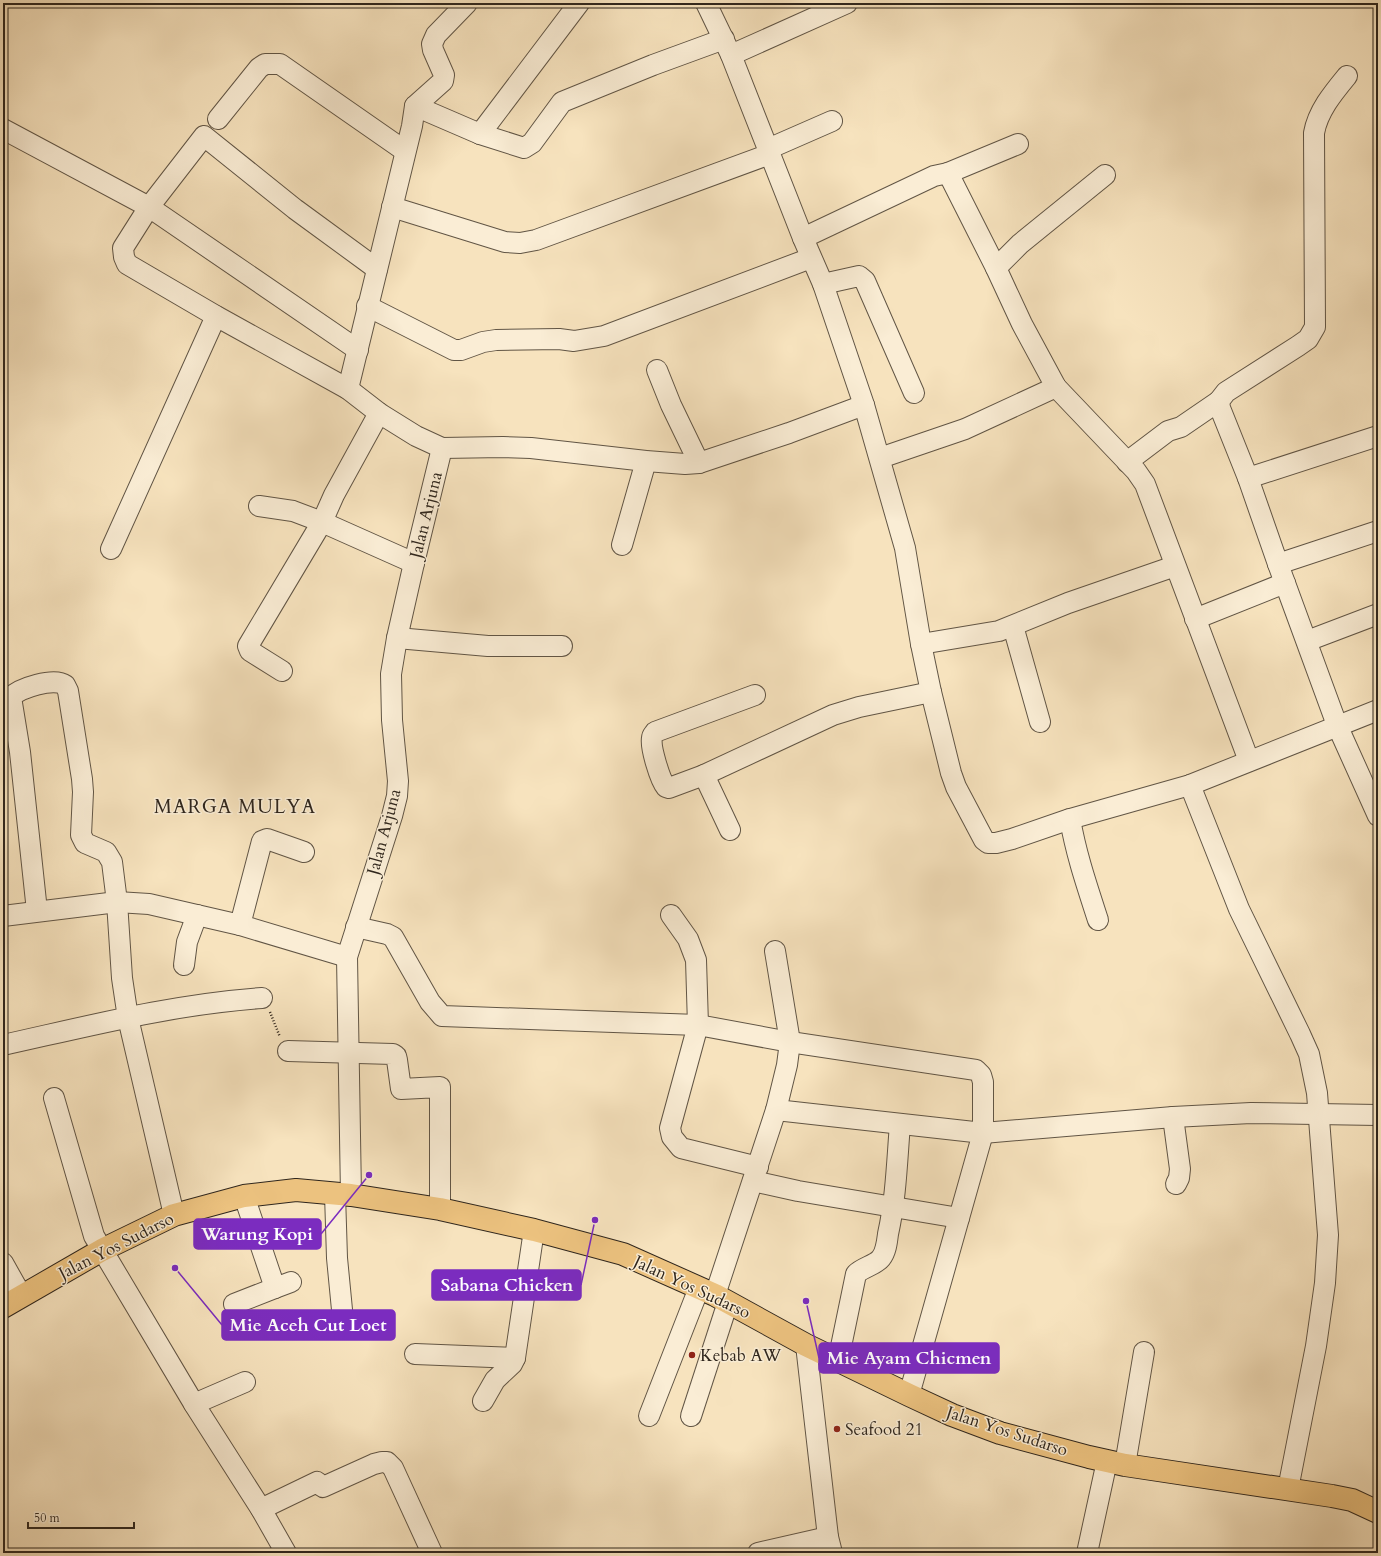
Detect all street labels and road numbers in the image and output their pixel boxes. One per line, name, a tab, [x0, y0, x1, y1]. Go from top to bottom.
street label: Jalan Arjuna	[403, 469, 448, 564]
street label: Jalan Arjuna	[361, 786, 407, 881]
street label: Jalan Yos Sudarso	[52, 1207, 178, 1286]
street label: Jalan Yos Sudarso	[627, 1249, 754, 1324]
street label: Jalan Yos Sudarso	[940, 1400, 1071, 1461]

